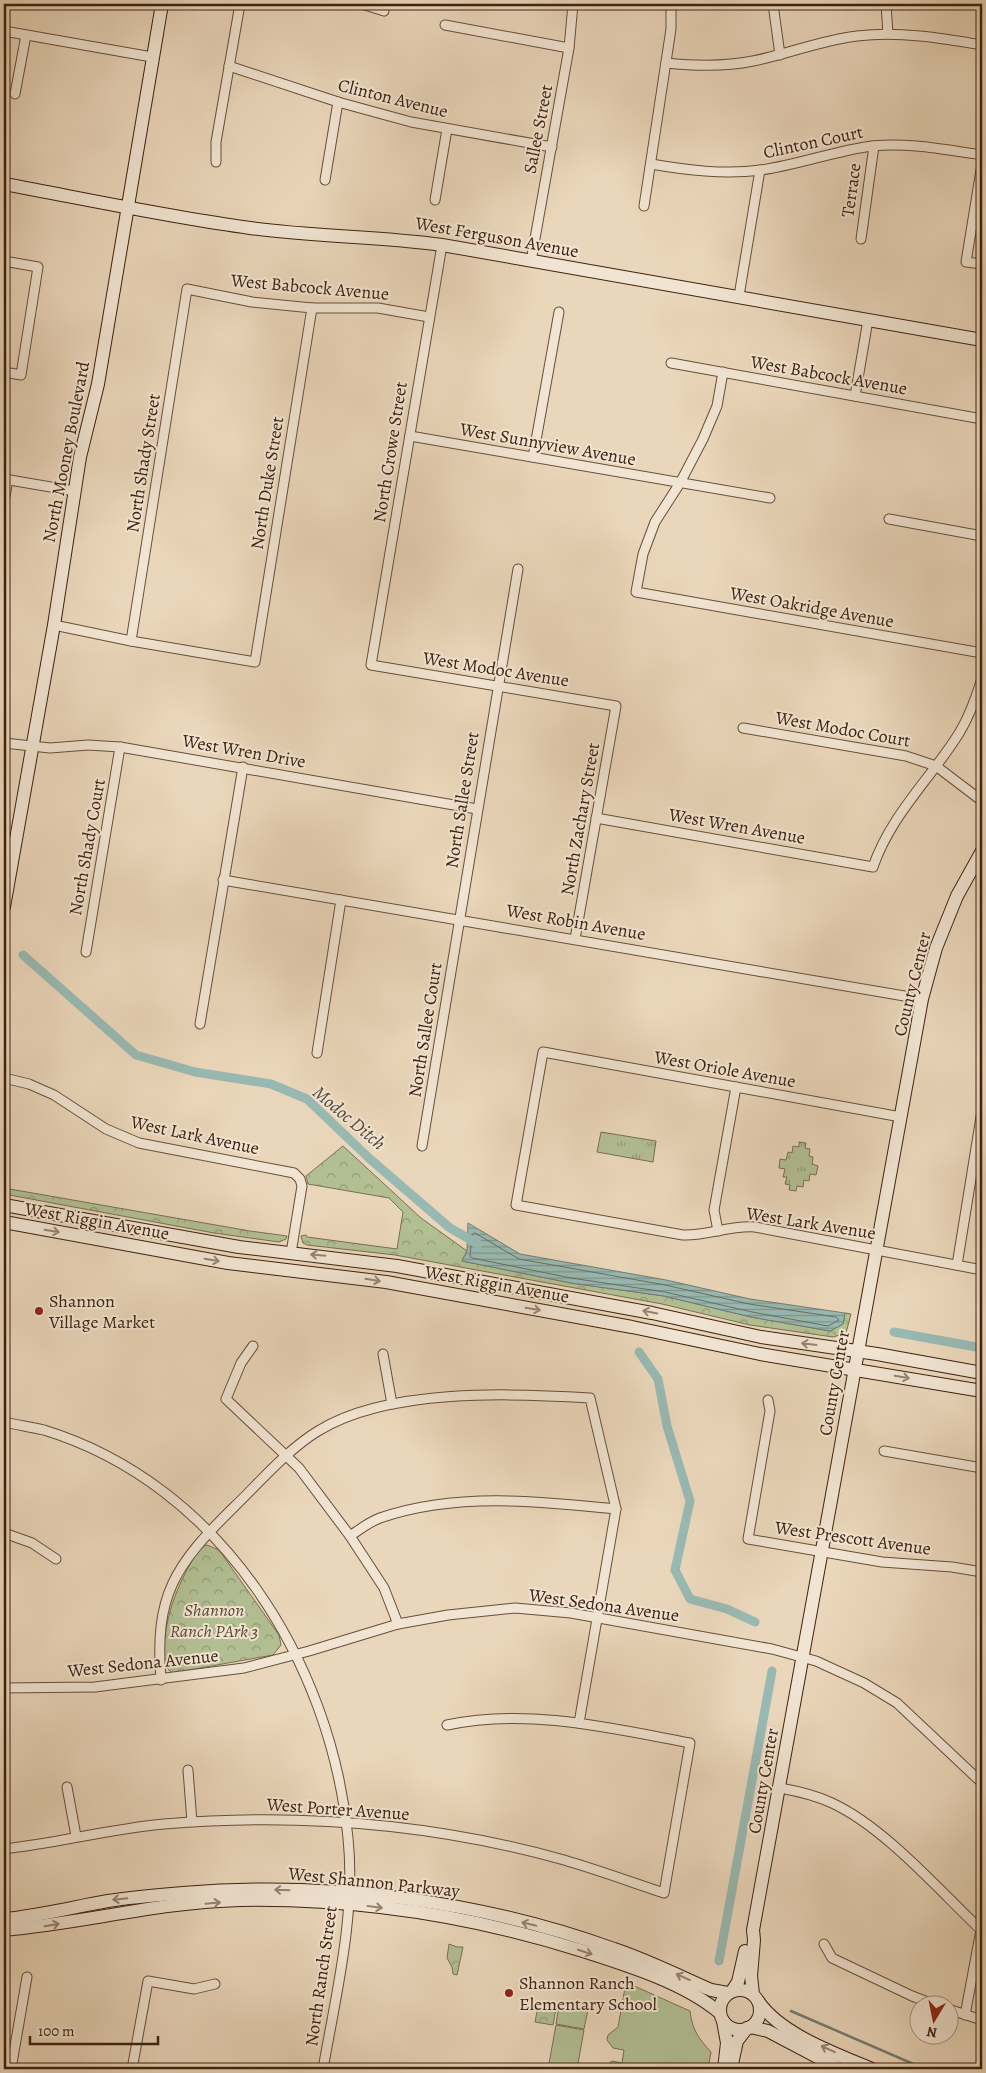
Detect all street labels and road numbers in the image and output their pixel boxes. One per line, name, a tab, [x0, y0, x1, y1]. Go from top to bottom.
street label: Clinton Avenue	[335, 73, 451, 123]
street label: Sallee Street	[518, 82, 558, 176]
street label: Clinton Court	[761, 120, 865, 164]
street label: Terrace	[835, 161, 867, 219]
street label: West Ferguson Avenue	[412, 211, 581, 263]
street label: West Babcock Avenue	[229, 268, 390, 306]
street label: West Babcock Avenue	[748, 349, 909, 401]
street label: North Mooney Boulevard	[37, 359, 95, 545]
street label: North Crowe Street	[367, 380, 413, 524]
street label: North Shady Street	[120, 392, 166, 534]
street label: North Duke Street	[245, 415, 289, 551]
street label: West Sunnyview Avenue	[457, 417, 638, 471]
street label: West Oakridge Avenue	[727, 581, 896, 633]
street label: West Modoc Avenue	[420, 645, 571, 692]
street label: West Modoc Court	[773, 705, 912, 753]
street label: West Wren Drive	[179, 728, 308, 774]
street label: North Sallee Street	[439, 730, 485, 870]
street label: North Zachary Street	[555, 741, 605, 897]
street label: North Shady Court	[63, 777, 111, 917]
street label: West Wren Avenue	[666, 802, 807, 850]
street label: West Robin Avenue	[504, 898, 647, 946]
street label: County Center	[887, 929, 937, 1039]
street label: North Sallee Court	[403, 961, 448, 1099]
street label: West Oriole Avenue	[651, 1045, 798, 1093]
street label: West Lark Avenue	[128, 1109, 261, 1160]
street label: West Riggin Avenue	[22, 1196, 171, 1246]
street label: West Lark Avenue	[744, 1201, 877, 1245]
street label: West Riggin Avenue	[422, 1259, 571, 1309]
street label: County Center	[813, 1328, 855, 1438]
street label: West Prescott Avenue	[772, 1515, 933, 1561]
street label: West Sedona Avenue	[526, 1582, 681, 1627]
street label: West Sedona Avenue	[65, 1643, 220, 1683]
street label: County Center	[742, 1726, 784, 1836]
street label: West Porter Avenue	[265, 1792, 410, 1826]
street label: West Shannon Parkway	[286, 1861, 462, 1903]
street label: North Ranch Street	[299, 1904, 343, 2048]

